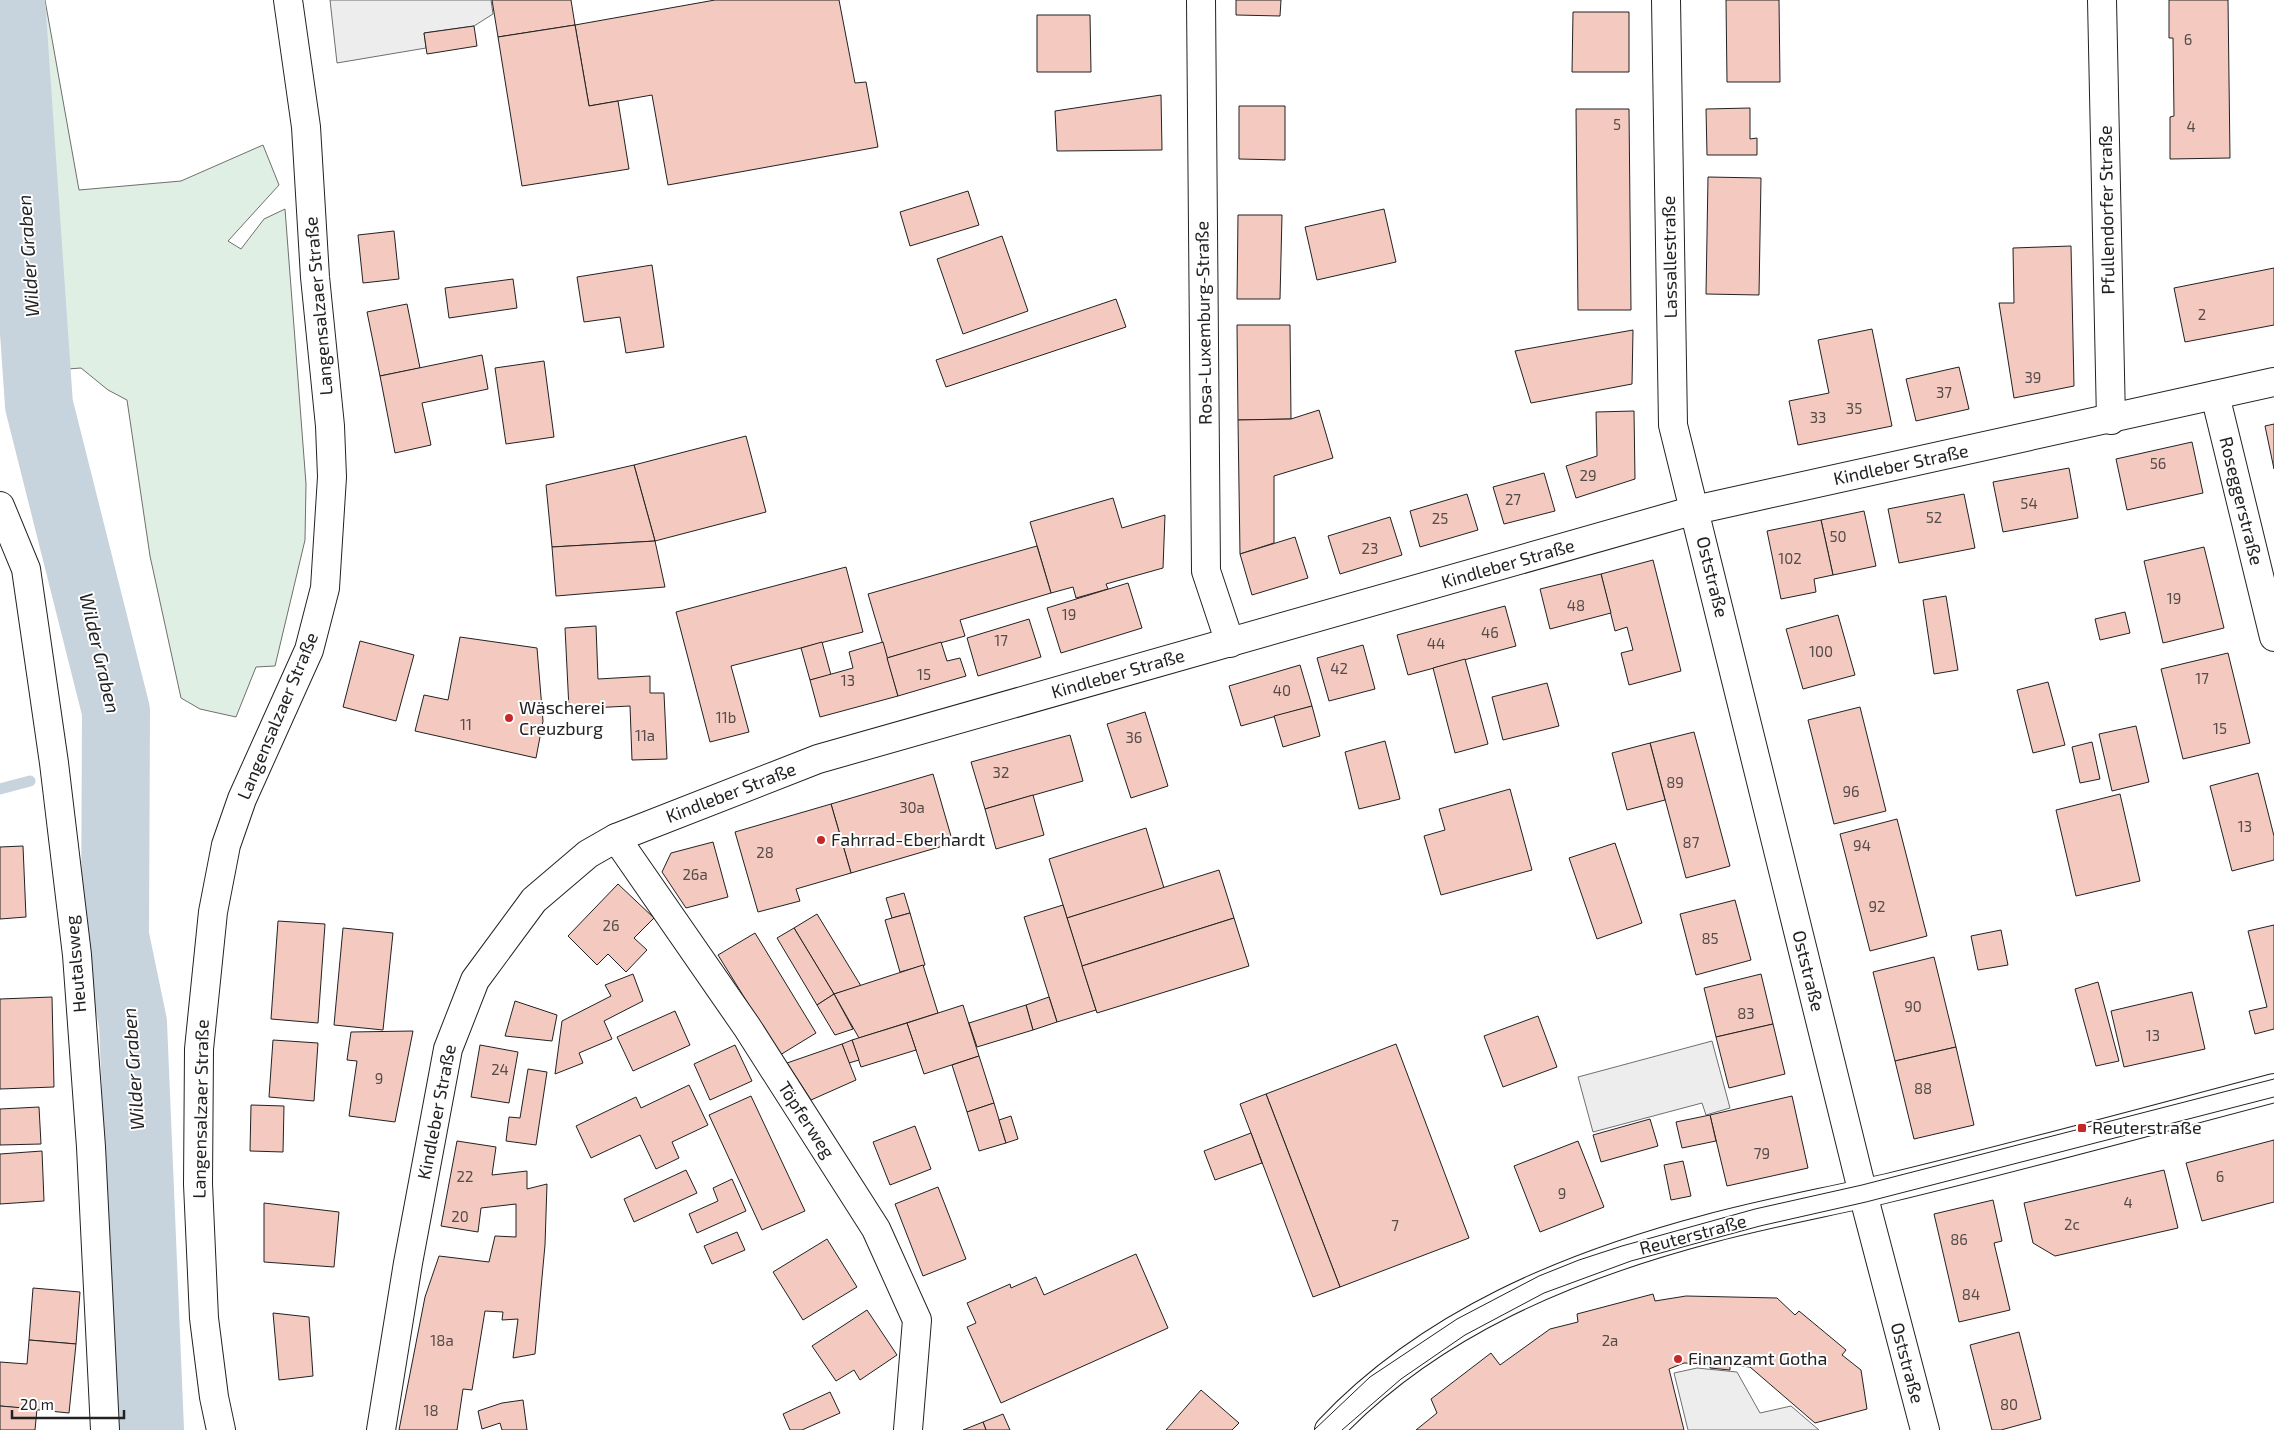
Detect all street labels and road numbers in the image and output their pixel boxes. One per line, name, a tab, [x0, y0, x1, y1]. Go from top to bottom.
street label: Pfullendorfer Straße	[2094, 125, 2118, 295]
street label: Lassallestraße	[1657, 196, 1681, 318]
street label: Langensalzaer Straße	[299, 216, 337, 396]
street label: Rosa-Luxemburg-Straße	[1190, 221, 1216, 425]
street label: Roseggerstraße	[2215, 434, 2269, 567]
street label: Kindleber Straße	[1831, 439, 1970, 489]
street label: Kindleber Straße	[1439, 534, 1577, 593]
street label: Oststraße	[1692, 534, 1734, 620]
street label: Langensalzaer Straße	[232, 629, 322, 802]
street label: Kindleber Straße	[1049, 644, 1187, 703]
street label: Kindleber Straße	[663, 757, 799, 827]
street label: Heutalsweg	[60, 914, 90, 1014]
street label: Oststraße	[1788, 928, 1830, 1014]
street label: Langensalzaer Straße	[187, 1019, 213, 1199]
street label: Kindleber Straße	[412, 1042, 460, 1181]
street label: Töpferweg	[774, 1077, 840, 1162]
street label: Reuterstraße	[1637, 1209, 1749, 1259]
street label: Oststraße	[1887, 1320, 1929, 1406]

